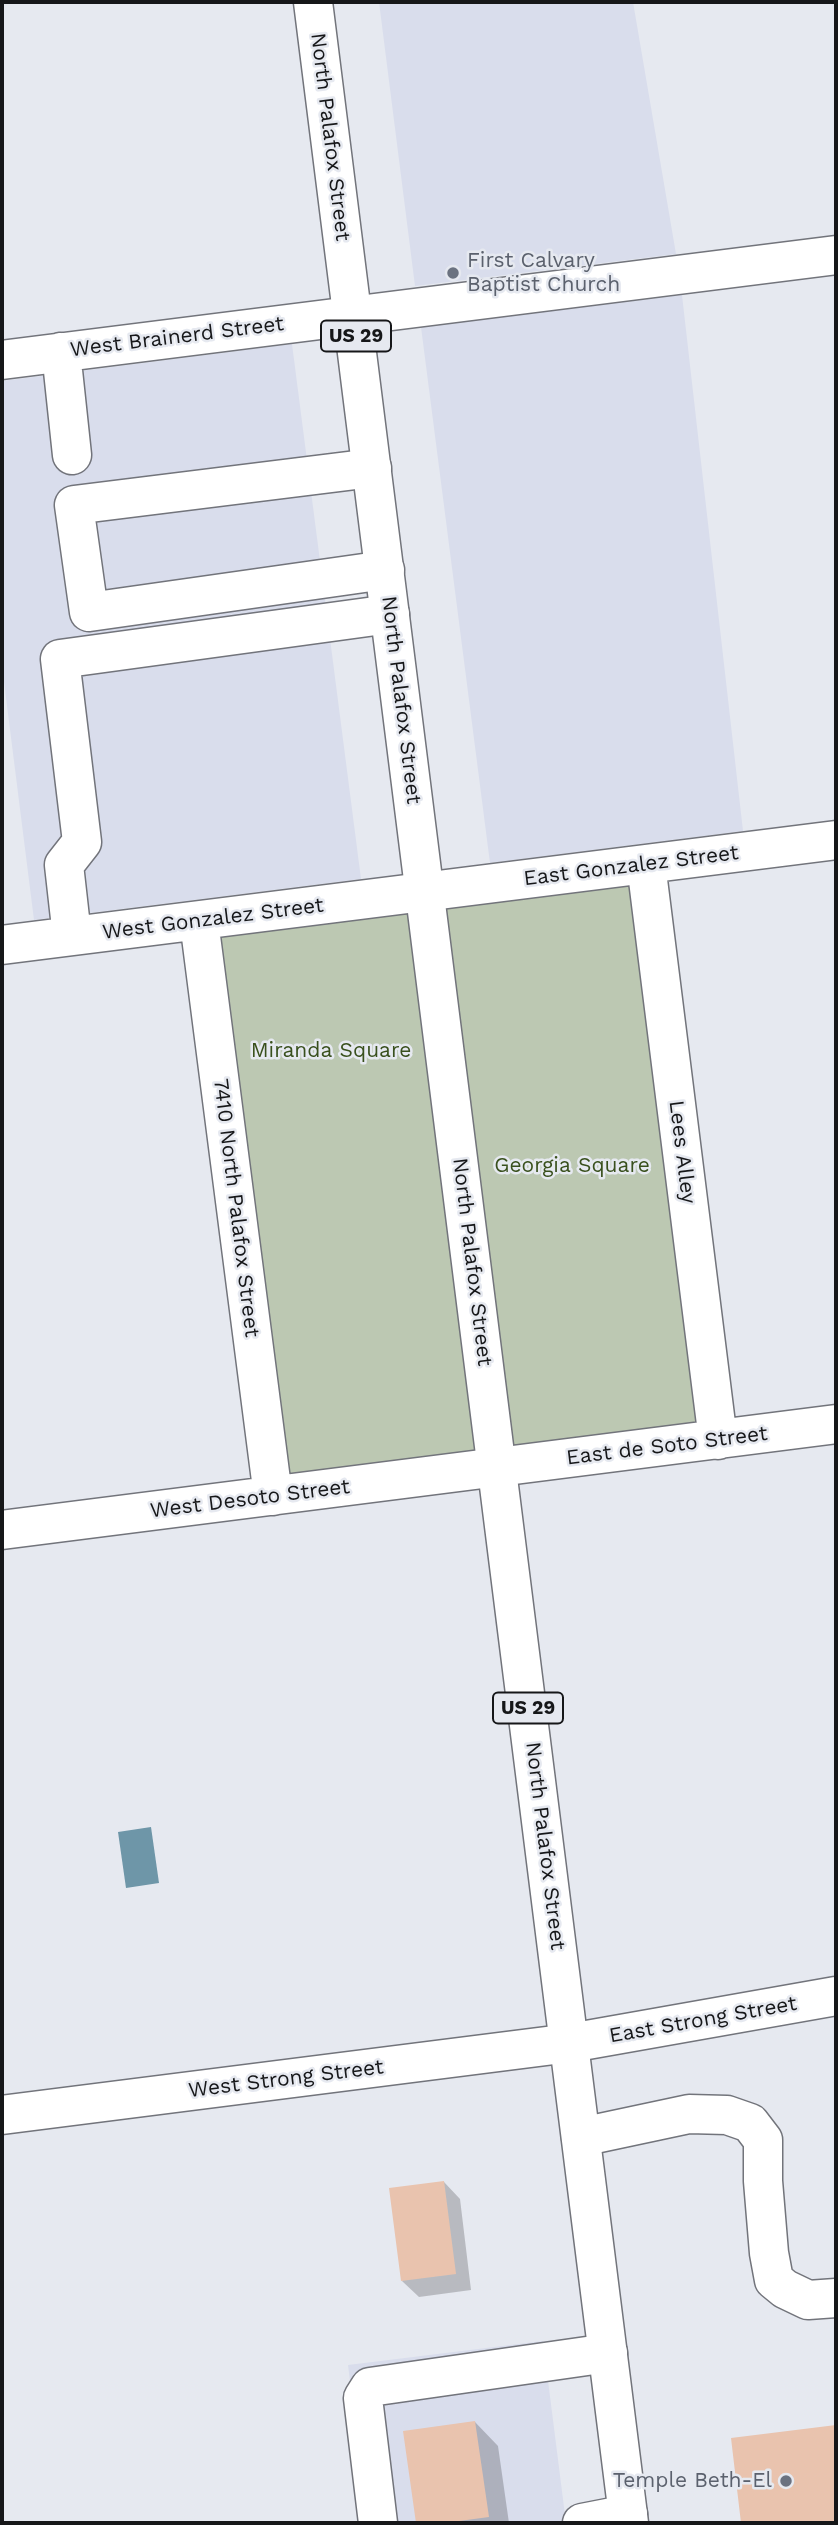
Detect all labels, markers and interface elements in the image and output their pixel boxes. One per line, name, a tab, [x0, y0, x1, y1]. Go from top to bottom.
street label: North Palafox Street	[305, 32, 355, 242]
place label: First Calvary Baptist Church	[467, 248, 620, 298]
marker: First Calvary Baptist Church	[445, 265, 461, 281]
street label: West Brainerd Street	[69, 311, 285, 363]
road number: US 29	[321, 320, 391, 352]
street label: North Palafox Street	[376, 595, 426, 805]
street label: East Gonzalez Street	[522, 840, 740, 892]
street label: West Gonzalez Street	[101, 893, 325, 945]
park label: Miranda Square	[251, 1038, 411, 1064]
street label: 7410 North Palafox Street	[208, 1077, 264, 1339]
street label: Lees Alley	[663, 1099, 701, 1205]
park label: Georgia Square	[494, 1153, 650, 1179]
street label: North Palafox Street	[447, 1157, 497, 1367]
street label: East de Soto Street	[565, 1421, 769, 1471]
street label: West Desoto Street	[149, 1474, 351, 1524]
road number: US 29	[493, 1692, 563, 1724]
street label: North Palafox Street	[520, 1741, 570, 1951]
street label: East Strong Street	[607, 1991, 799, 2049]
street label: West Strong Street	[187, 2055, 385, 2103]
place label: Temple Beth-El	[613, 2468, 772, 2494]
marker: Temple Beth-El	[778, 2473, 794, 2489]

